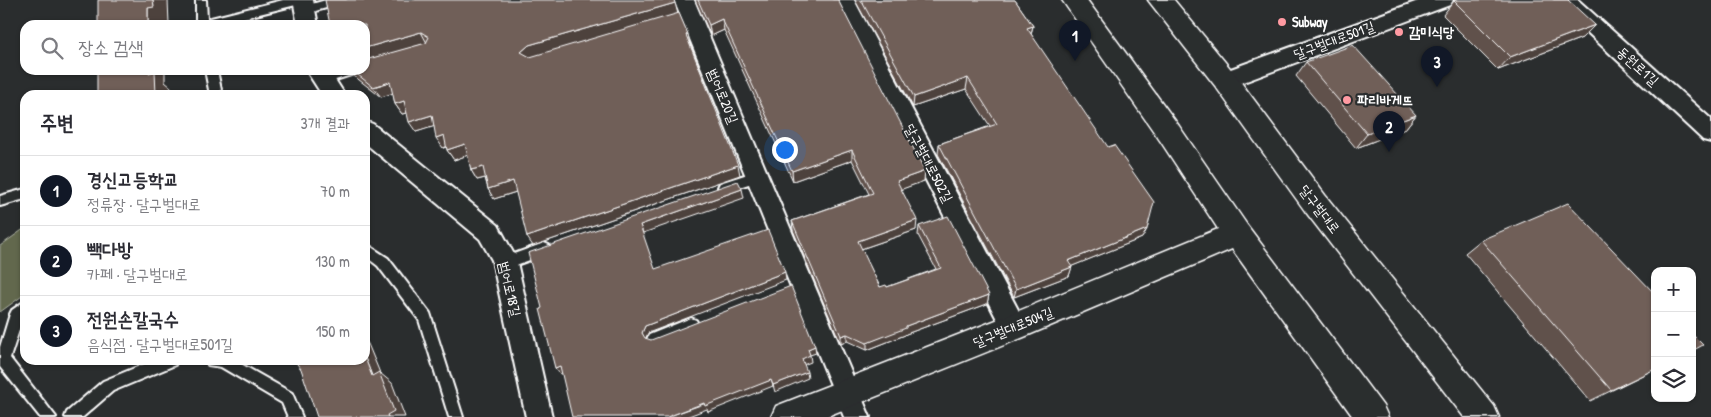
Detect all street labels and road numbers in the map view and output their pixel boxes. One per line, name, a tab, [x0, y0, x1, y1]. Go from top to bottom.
street label: 달구벌대로501길	[1291, 16, 1378, 63]
street label: 동원로1길	[1613, 42, 1664, 90]
street label: 범어로20길	[703, 65, 744, 127]
street label: 달구벌대로502길	[901, 120, 958, 206]
street label: 달구벌대로	[1296, 180, 1345, 237]
street label: 범어로18길	[495, 259, 526, 319]
street label: 달구벌대로504길	[970, 302, 1056, 351]

